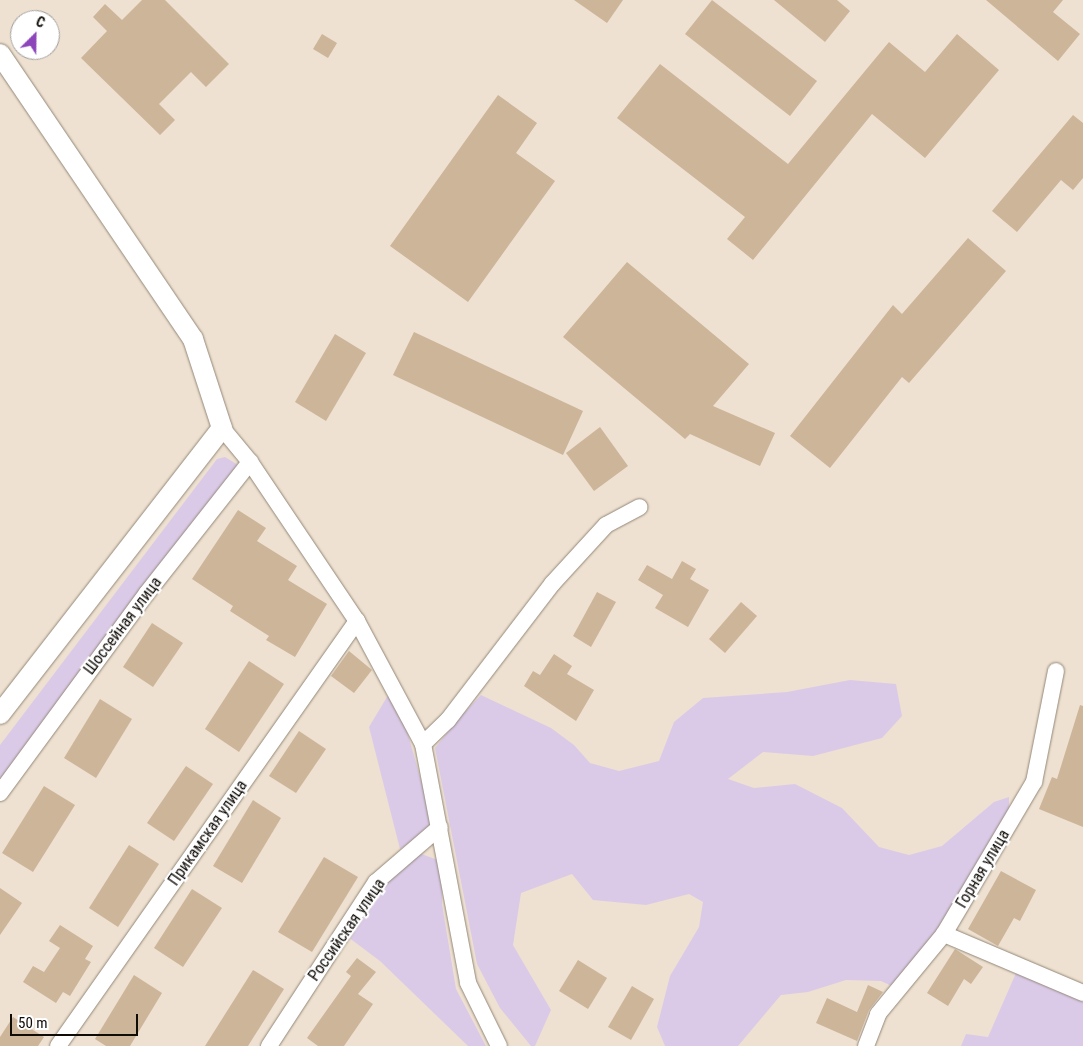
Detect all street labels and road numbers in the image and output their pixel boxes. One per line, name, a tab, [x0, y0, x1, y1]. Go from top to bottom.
street label: Шоссейная улица	[80, 573, 166, 679]
street label: Прикамская улица	[164, 777, 252, 889]
street label: Горная улица	[952, 826, 1014, 912]
street label: Российская улица	[305, 875, 389, 985]

